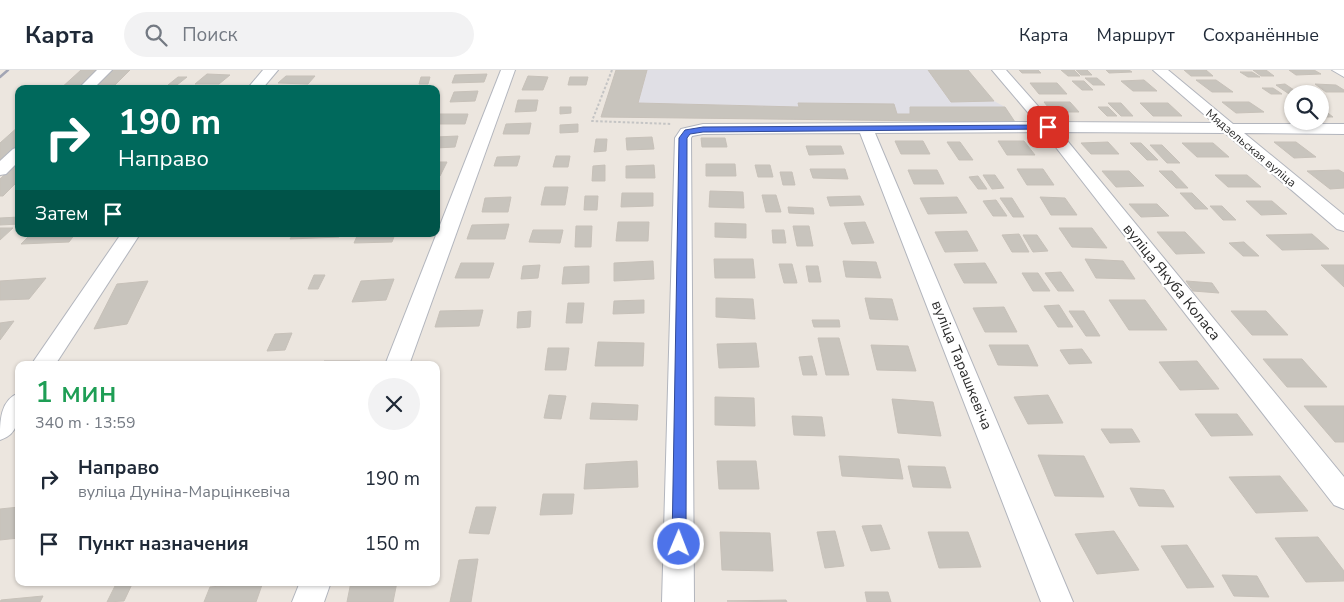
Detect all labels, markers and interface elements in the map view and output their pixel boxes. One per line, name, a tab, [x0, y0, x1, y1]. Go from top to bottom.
search box	[124, 12, 474, 57]
text: Карта	[25, 19, 94, 51]
icon: search	[142, 21, 170, 49]
text: Поиск	[182, 22, 237, 48]
text: Карта	[1019, 23, 1069, 47]
text: Маршрут	[1097, 23, 1175, 47]
text: Сохранённые	[1203, 23, 1319, 47]
map controls	[1284, 85, 1329, 130]
button: search	[1284, 85, 1329, 130]
text: 190 m	[118, 99, 221, 146]
icon: right	[35, 105, 100, 170]
street label: Мядзельская вуліца	[1202, 105, 1300, 191]
pin	[1027, 106, 1069, 148]
icon: arrive	[1034, 113, 1062, 141]
text: Направо	[118, 144, 209, 174]
icon: arrive	[99, 200, 127, 228]
text: Затем	[35, 201, 89, 227]
street label: вуліца Якуба Коласа	[1119, 219, 1225, 345]
street label: вуліца Тарашкевіча	[927, 297, 997, 433]
text: 1 мин	[35, 372, 117, 413]
button: close	[368, 378, 420, 430]
text: 340 m · 13:59	[35, 412, 136, 434]
text: Направо	[78, 455, 159, 481]
icon: right	[35, 465, 63, 493]
text: 190 m	[365, 466, 420, 492]
text: вуліца Дуніна-Марцінкевіча	[78, 481, 290, 503]
position arrow	[652, 517, 704, 569]
icon: arrive	[35, 530, 63, 558]
text: Пункт назначения	[78, 531, 249, 557]
text: 150 m	[365, 531, 420, 557]

